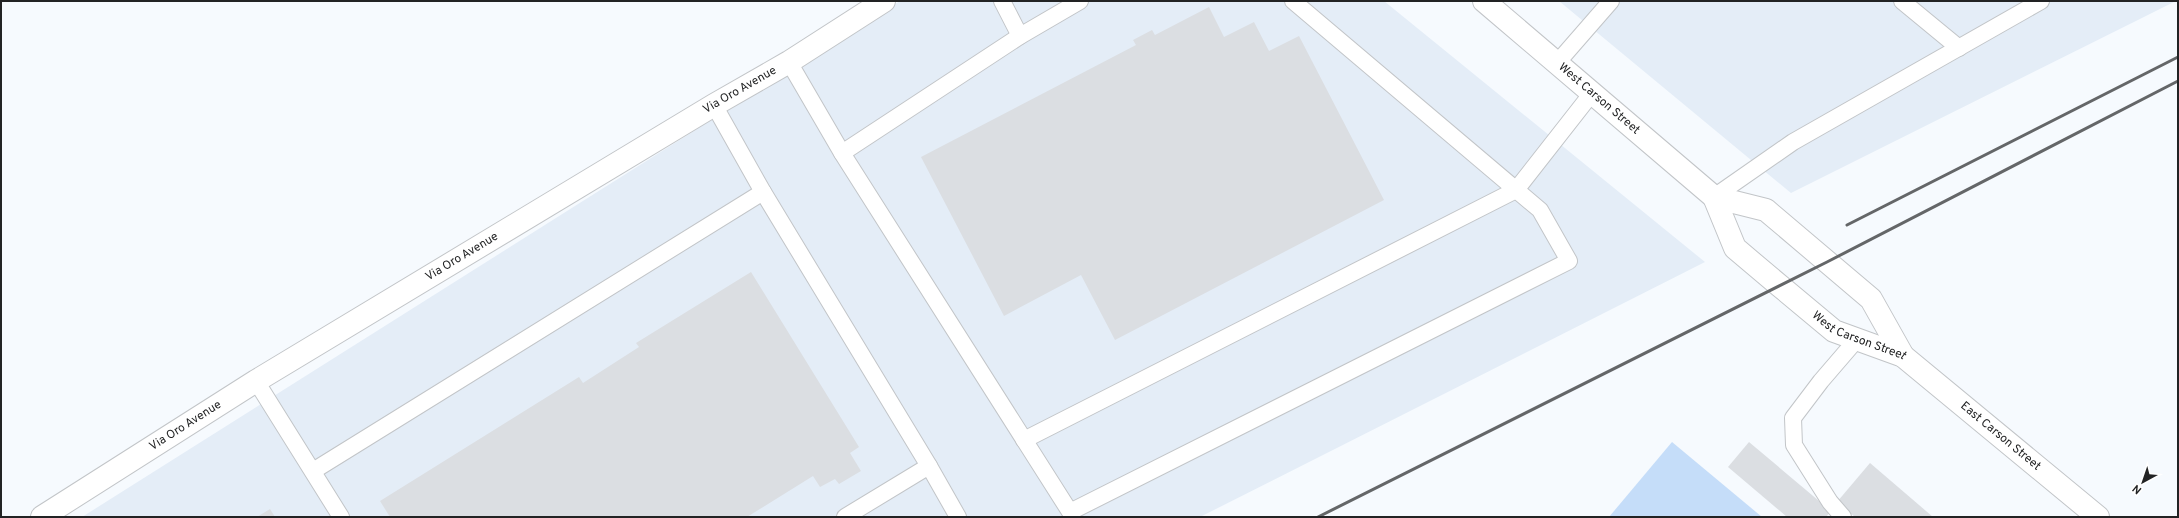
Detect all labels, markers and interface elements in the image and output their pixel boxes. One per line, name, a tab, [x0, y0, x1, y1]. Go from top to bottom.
street label: West Carson Street	[1555, 60, 1643, 138]
street label: Via Oro Avenue	[700, 63, 780, 118]
street label: Via Oro Avenue	[423, 229, 501, 285]
street label: West Carson Street	[1808, 308, 1910, 364]
street label: Via Oro Avenue	[146, 397, 225, 455]
street label: East Carson Street	[1957, 398, 2044, 474]
north arrow	[2123, 462, 2163, 502]
text: N	[2130, 481, 2145, 497]

